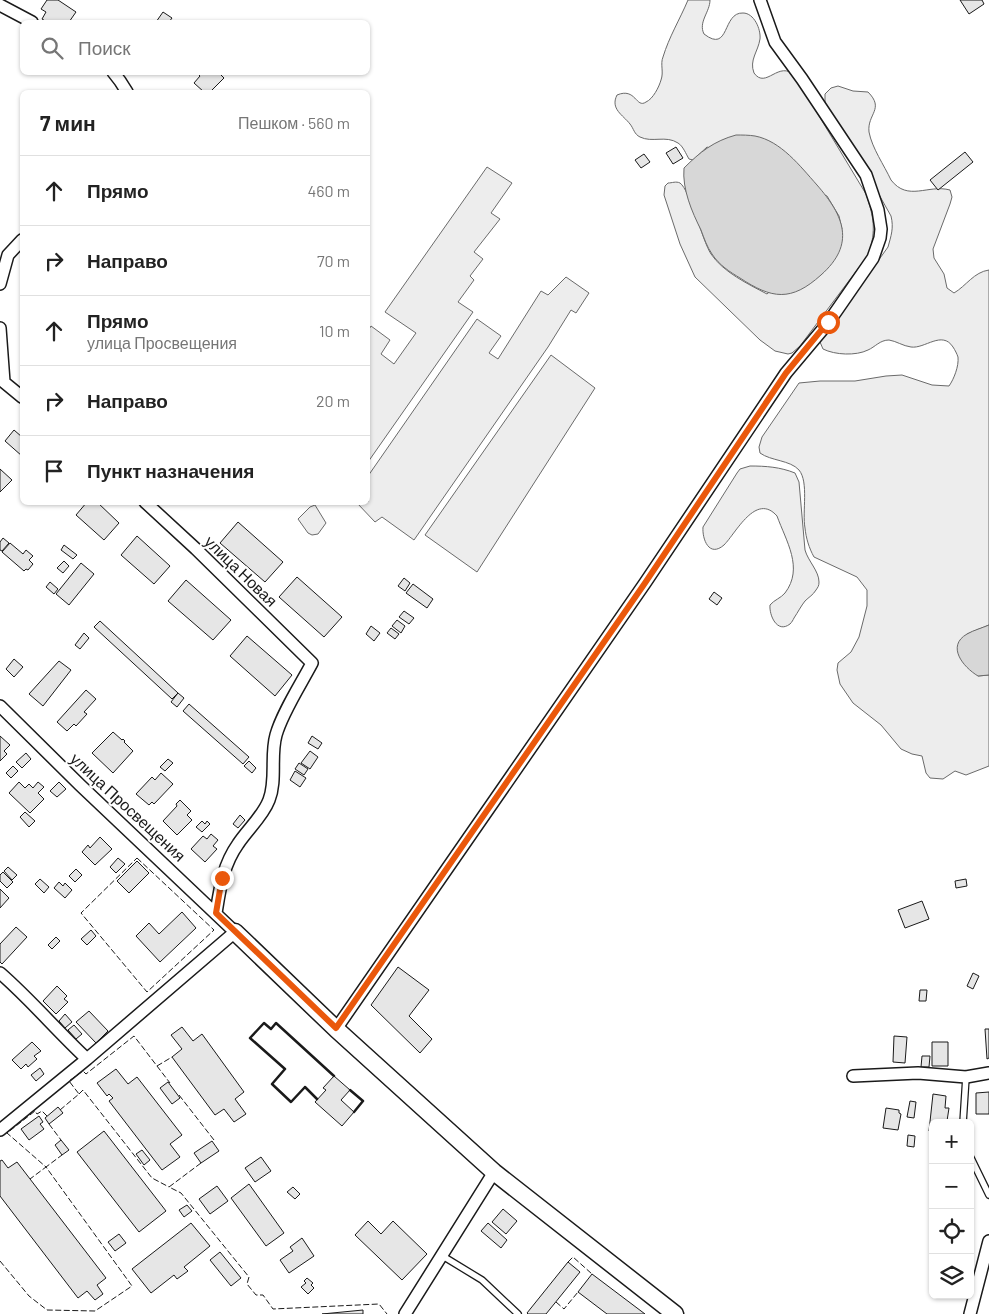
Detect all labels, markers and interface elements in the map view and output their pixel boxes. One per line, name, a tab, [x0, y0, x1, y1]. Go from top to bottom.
search box	[20, 20, 370, 75]
icon: search	[38, 34, 66, 62]
text: Поиск	[78, 36, 131, 59]
text: 7 мин	[40, 110, 96, 135]
text: Пешком · 560 m	[238, 113, 350, 132]
icon: ahead	[40, 177, 68, 205]
text: Прямо	[87, 179, 149, 202]
text: 460 m	[307, 181, 350, 200]
icon: right	[40, 247, 68, 275]
text: Направо	[87, 249, 168, 272]
text: 70 m	[317, 251, 350, 270]
text: Прямо	[87, 309, 149, 332]
route start	[817, 311, 840, 334]
icon: ahead	[40, 317, 68, 345]
text: 10 m	[319, 321, 350, 340]
text: улица Просвещения	[87, 333, 237, 352]
icon: right	[40, 387, 68, 415]
text: Направо	[87, 389, 168, 412]
text: 20 m	[316, 391, 350, 410]
icon: arrive	[40, 457, 68, 485]
text: Пункт назначения	[87, 459, 254, 482]
street label: улица Новая	[201, 531, 282, 610]
street label: улица Просвещения	[67, 749, 190, 865]
route end	[211, 867, 234, 890]
map controls	[929, 1119, 974, 1299]
button: +	[929, 1119, 974, 1164]
button: −	[929, 1164, 974, 1209]
button: locate	[929, 1209, 974, 1254]
button: layers	[929, 1254, 974, 1299]

